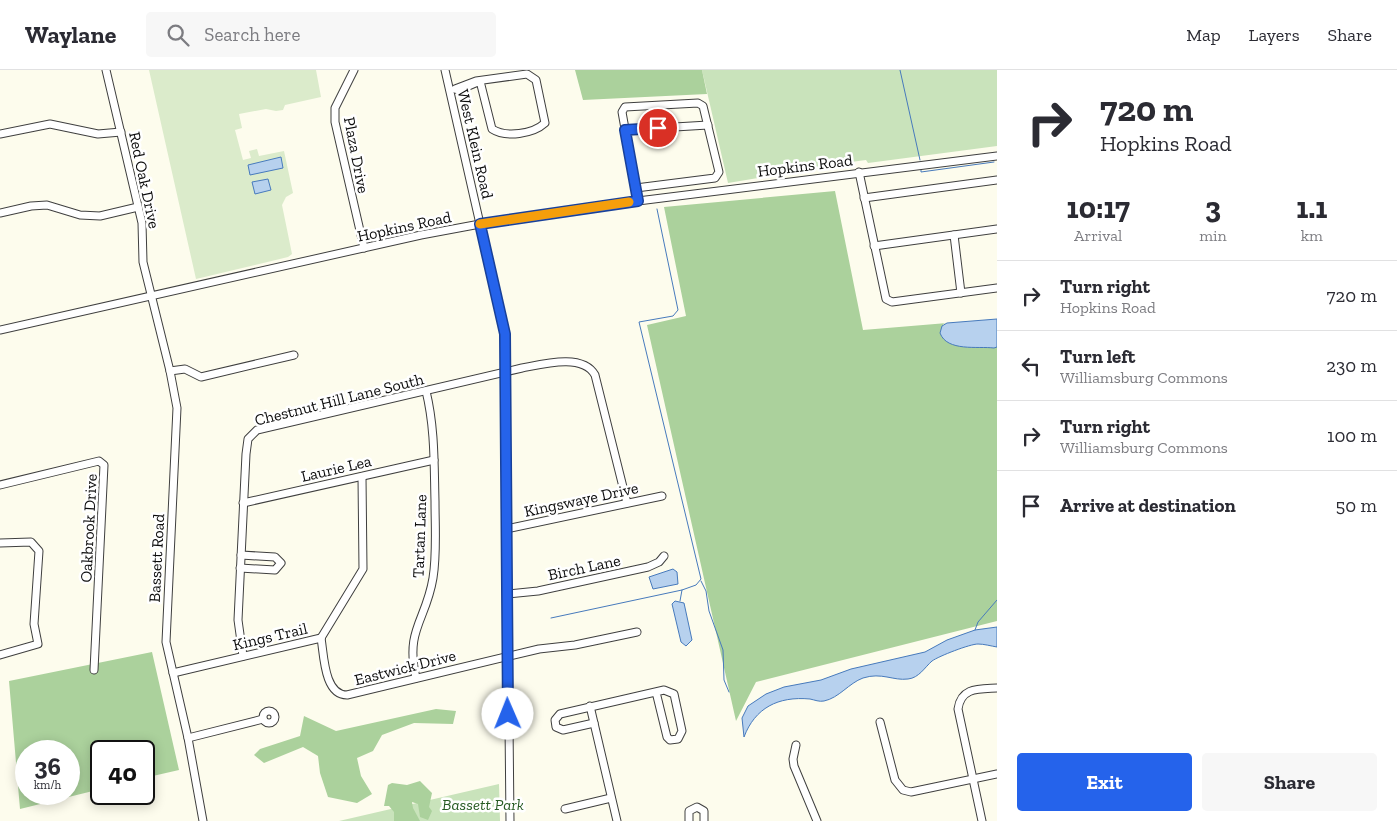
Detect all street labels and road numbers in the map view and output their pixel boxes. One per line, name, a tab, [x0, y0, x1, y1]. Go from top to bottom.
street label: West Klein Road	[454, 87, 497, 201]
street label: Plaza Drive	[340, 115, 373, 195]
street label: Red Oak Drive	[125, 130, 164, 230]
street label: Hopkins Road	[756, 150, 854, 181]
street label: Hopkins Road	[355, 207, 453, 246]
street label: Chestnut Hill Lane South	[253, 369, 426, 430]
street label: Laurie Lea	[299, 451, 373, 486]
street label: Oakbrook Drive	[76, 473, 101, 583]
street label: Kingswaye Drive	[522, 478, 640, 521]
street label: Tartan Lane	[409, 494, 430, 578]
street label: Bassett Road	[145, 513, 168, 603]
street label: Birch Lane	[546, 551, 622, 584]
street label: Kings Trail	[231, 619, 309, 654]
street label: Eastwick Drive	[352, 646, 458, 689]

